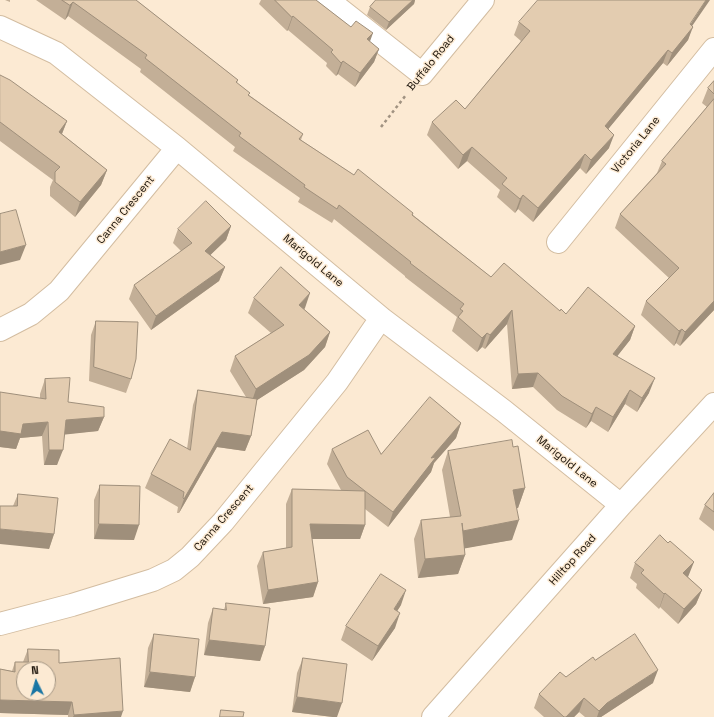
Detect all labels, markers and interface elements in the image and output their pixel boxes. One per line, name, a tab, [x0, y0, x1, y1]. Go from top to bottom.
street label: Buffalo Road	[404, 32, 458, 94]
street label: Victoria Lane	[609, 114, 663, 176]
street label: Canna Crescent	[94, 173, 158, 247]
street label: Marigold Lane	[280, 232, 346, 290]
street label: Marigold Lane	[534, 433, 600, 491]
street label: Canna Crescent	[191, 482, 257, 554]
street label: Hilltop Road	[547, 532, 599, 588]
north arrow	[16, 661, 56, 701]
text: N	[31, 663, 39, 677]

